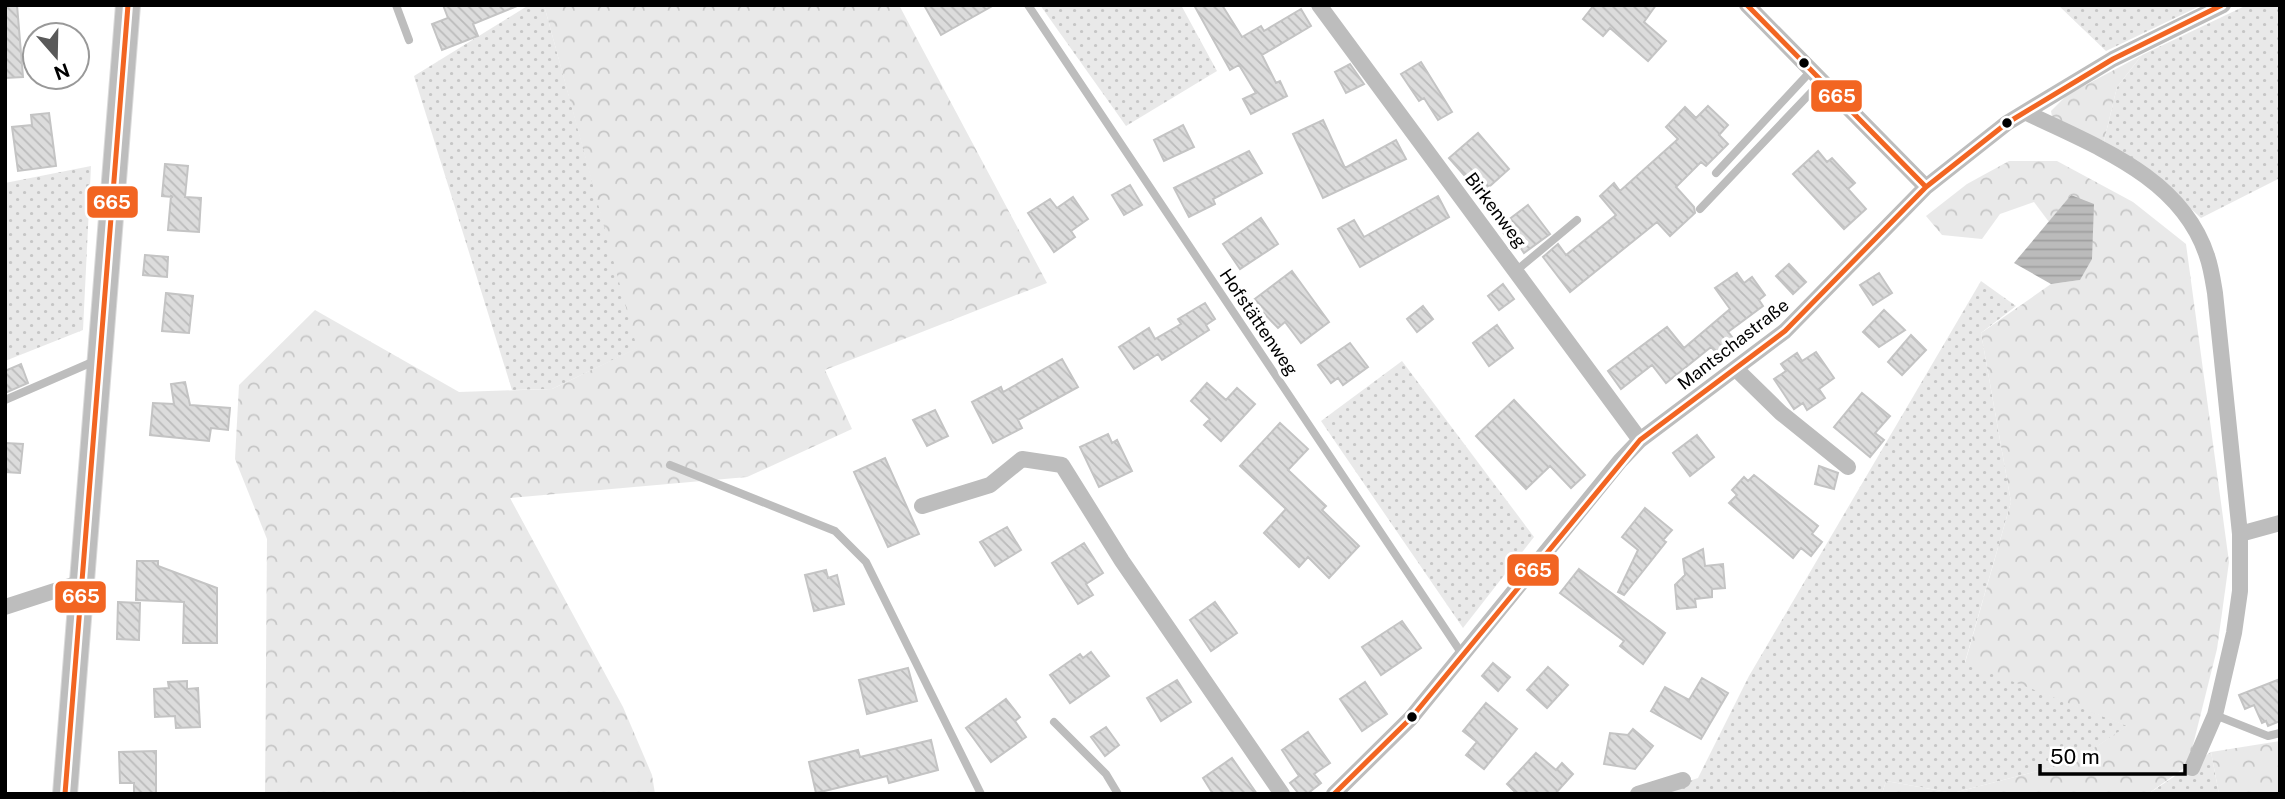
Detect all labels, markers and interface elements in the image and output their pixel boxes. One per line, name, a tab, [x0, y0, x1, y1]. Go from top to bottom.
north arrow	[21, 21, 91, 91]
unlabelled marker	[1797, 56, 1811, 70]
text: N	[51, 59, 73, 85]
line badge: 665	[1810, 79, 1863, 113]
text: 665	[1818, 85, 1856, 107]
unlabelled marker	[2000, 116, 2014, 130]
street label: Birkenweg	[1461, 168, 1531, 252]
line badge: 665	[86, 185, 139, 219]
text: 665	[93, 191, 131, 213]
street label: Hofstättenweg	[1216, 265, 1302, 379]
street label: Mantschastraße	[1673, 294, 1793, 394]
line badge: 665	[1506, 553, 1560, 587]
text: 665	[1514, 559, 1552, 581]
line badge: 665	[54, 580, 107, 614]
text: 665	[62, 585, 100, 607]
unlabelled marker	[1405, 710, 1419, 724]
scale bar	[2040, 732, 2185, 776]
text: 50 m	[2050, 744, 2100, 769]

